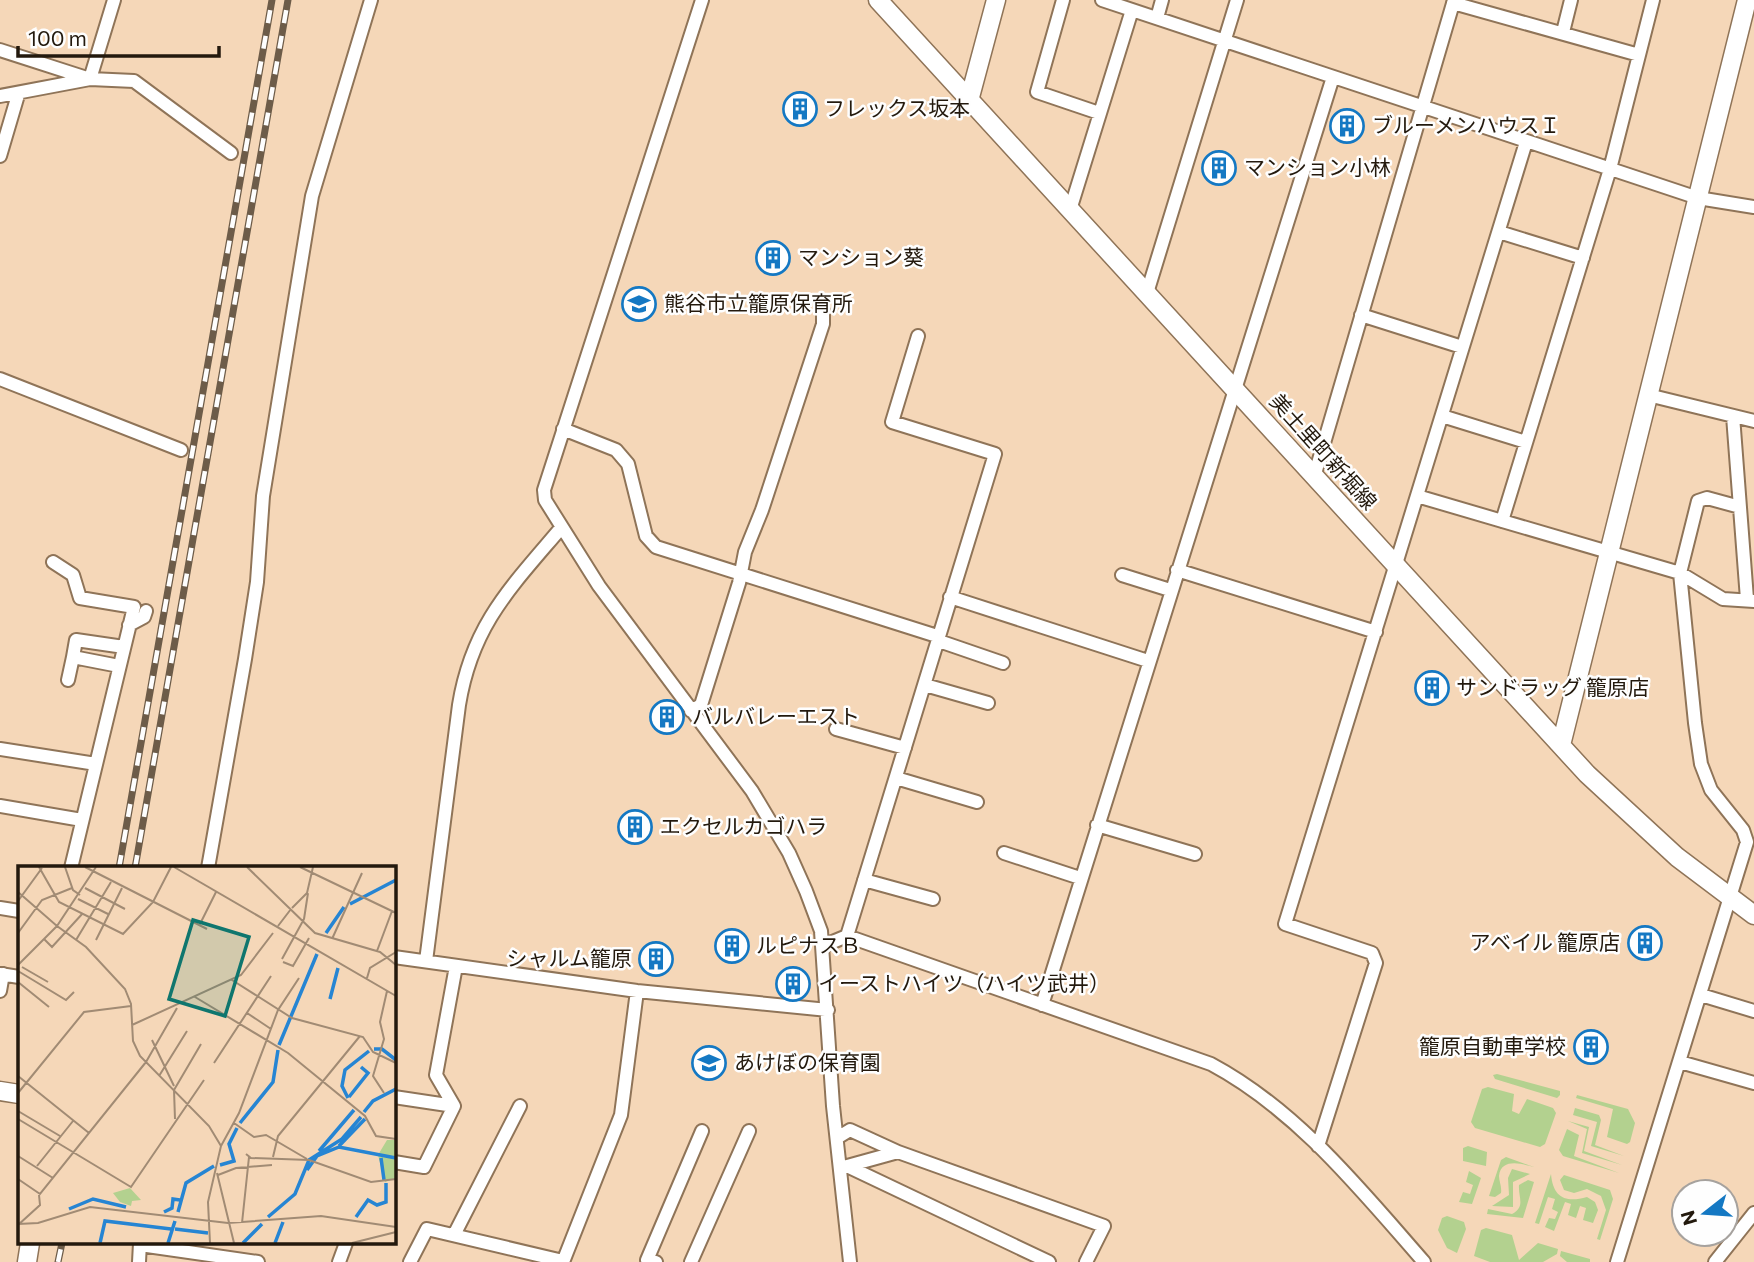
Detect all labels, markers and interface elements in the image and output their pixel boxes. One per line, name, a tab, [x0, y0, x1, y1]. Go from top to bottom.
scale bar	[18, 14, 219, 58]
text: 100 m	[28, 25, 87, 50]
building icon: フレックス坂本	[781, 90, 819, 128]
place label: フレックス坂本	[824, 95, 970, 120]
building icon: ブルーメンハウスＩ	[1328, 107, 1366, 145]
place label: ブルーメンハウスＩ	[1372, 112, 1560, 137]
building icon: マンション小林	[1200, 149, 1238, 187]
place label: マンション小林	[1244, 154, 1391, 179]
building icon: マンション葵	[754, 239, 792, 277]
place label: マンション葵	[798, 244, 924, 269]
school or university icon: 熊谷市立籠原保育所	[620, 285, 658, 323]
place label: 熊谷市立籠原保育所	[664, 290, 853, 315]
street label: 美土里町新堀線	[1266, 388, 1383, 514]
building icon: サンドラッグ 籠原店	[1413, 669, 1451, 707]
place label: サンドラッグ 籠原店	[1456, 674, 1649, 699]
building icon: バルバレーエスト	[648, 698, 686, 736]
place label: バルバレーエスト	[692, 703, 860, 728]
building icon: エクセルカゴハラ	[616, 808, 654, 846]
place label: エクセルカゴハラ	[660, 813, 827, 838]
inset map	[18, 866, 396, 1244]
building icon: アベイル 籠原店	[1626, 924, 1664, 962]
building icon: ルピナスＢ	[713, 927, 751, 965]
place label: アベイル 籠原店	[1469, 929, 1620, 954]
place label: ルピナスＢ	[756, 932, 861, 957]
building icon: シャルム籠原	[637, 940, 675, 978]
place label: シャルム籠原	[506, 945, 632, 970]
building icon: イーストハイツ（ハイツ武井）	[774, 965, 812, 1003]
place label: イーストハイツ（ハイツ武井）	[818, 970, 1110, 995]
building icon: 籠原自動車学校	[1572, 1028, 1610, 1066]
place label: 籠原自動車学校	[1419, 1033, 1566, 1058]
school or university icon: あけぼの保育園	[690, 1044, 728, 1082]
place label: あけぼの保育園	[734, 1049, 881, 1074]
north arrow	[1670, 1178, 1740, 1248]
text: N	[1675, 1208, 1701, 1228]

